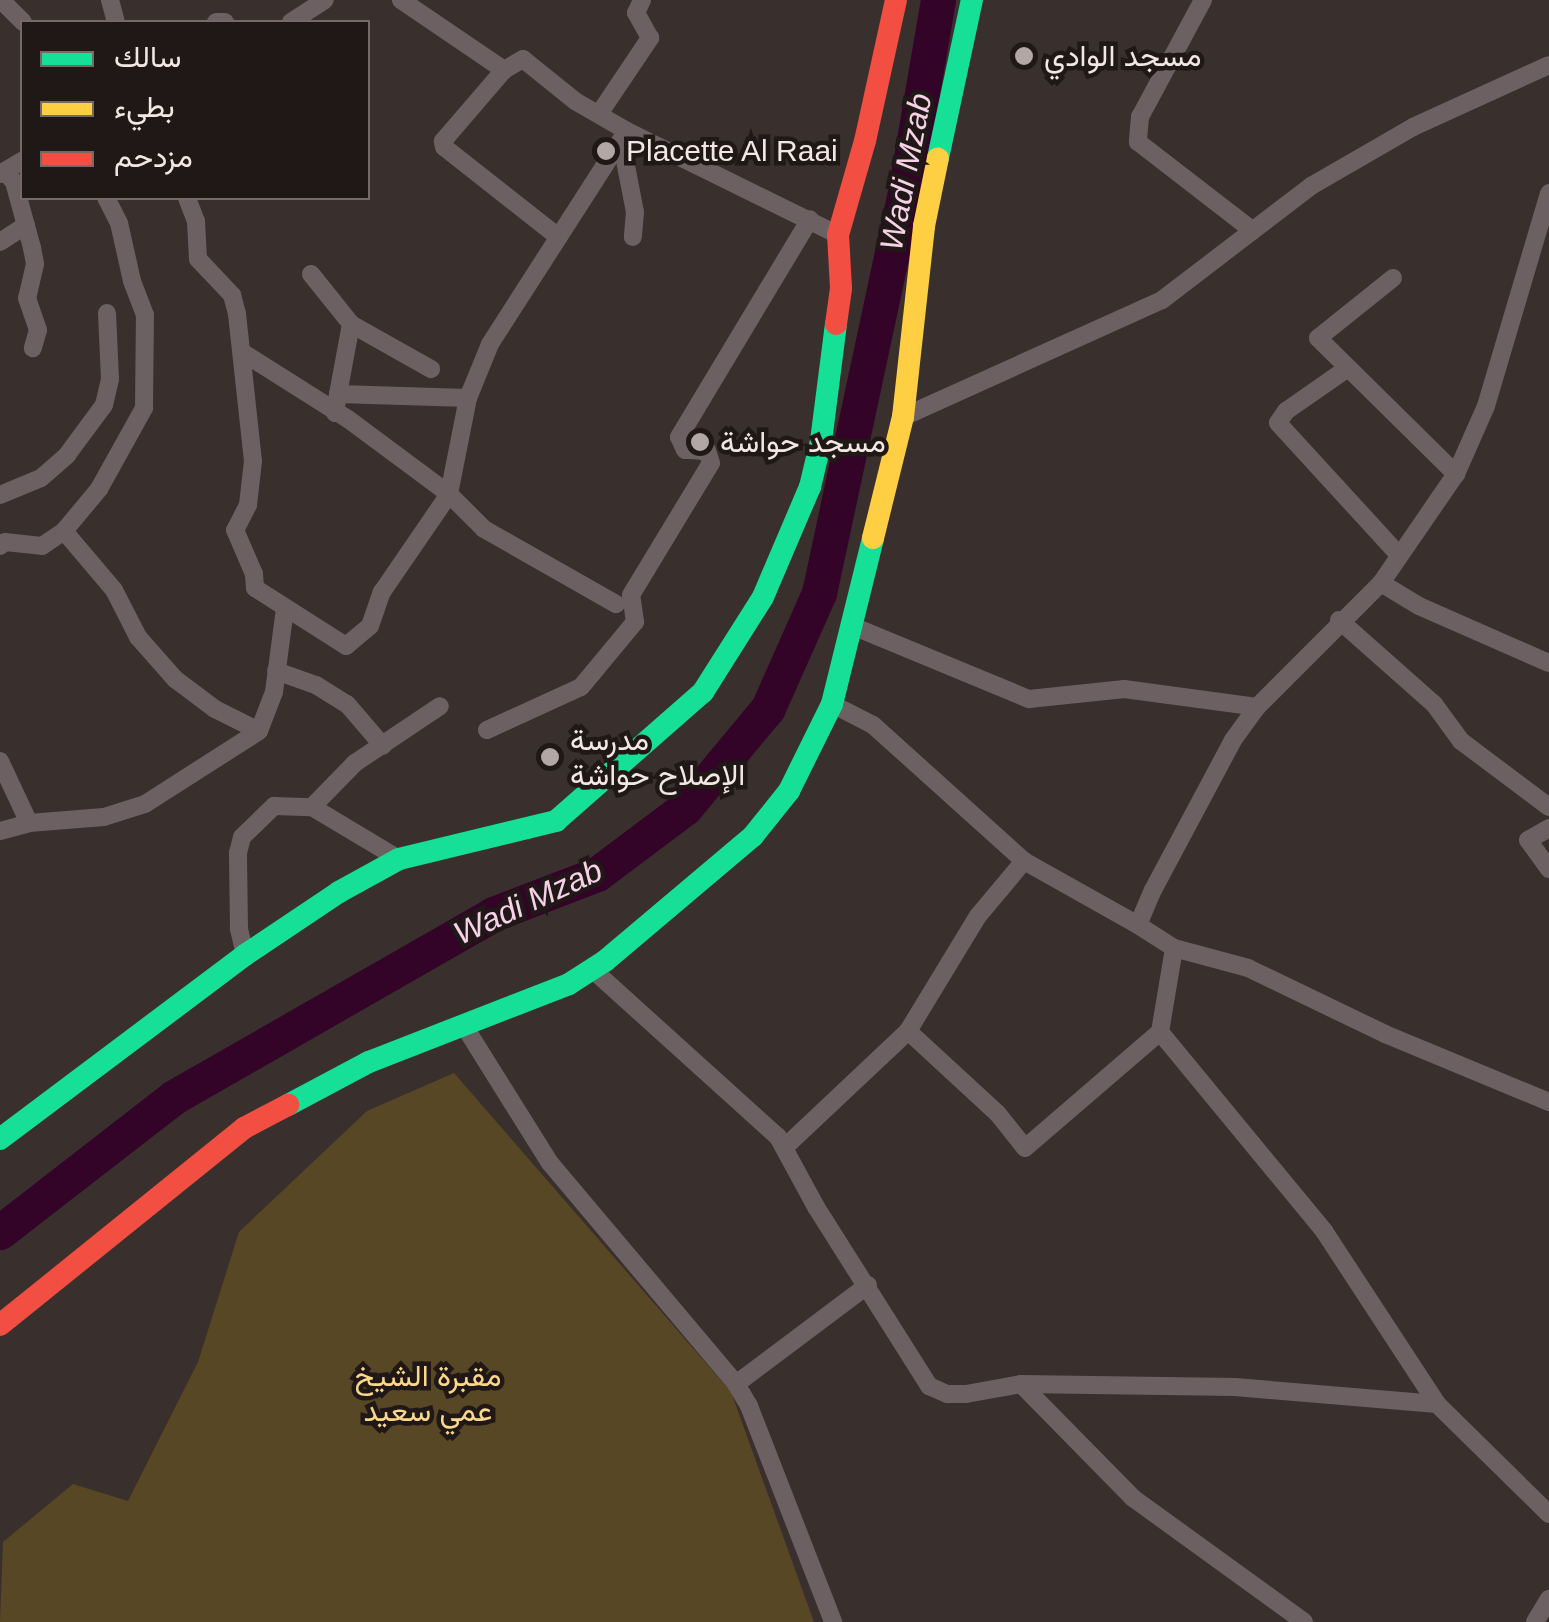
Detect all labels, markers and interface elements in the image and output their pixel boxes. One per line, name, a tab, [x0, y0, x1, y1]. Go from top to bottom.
legend	[20, 20, 370, 200]
place label: مسجد الوادي	[1044, 38, 1201, 74]
text: سالك	[114, 40, 181, 73]
marker: مسجد الوادي	[1013, 45, 1035, 67]
text: بطيء	[114, 90, 175, 123]
water label: Wadi Mzab	[872, 90, 940, 254]
place label: Placette Al Raai	[626, 133, 839, 169]
text: مزدحم	[114, 140, 193, 173]
marker: Placette Al Raai	[595, 140, 617, 162]
place label: مسجد حواشة	[720, 424, 886, 460]
marker: مسجد حواشة	[689, 431, 711, 453]
place label: مدرسة الإصلاح حواشة	[570, 722, 745, 792]
marker: مدرسة الإصلاح حواشة	[539, 746, 561, 768]
water label: Wadi Mzab	[448, 851, 608, 953]
park label: مقبرة الشيخ عمي سعيد	[355, 1358, 501, 1428]

